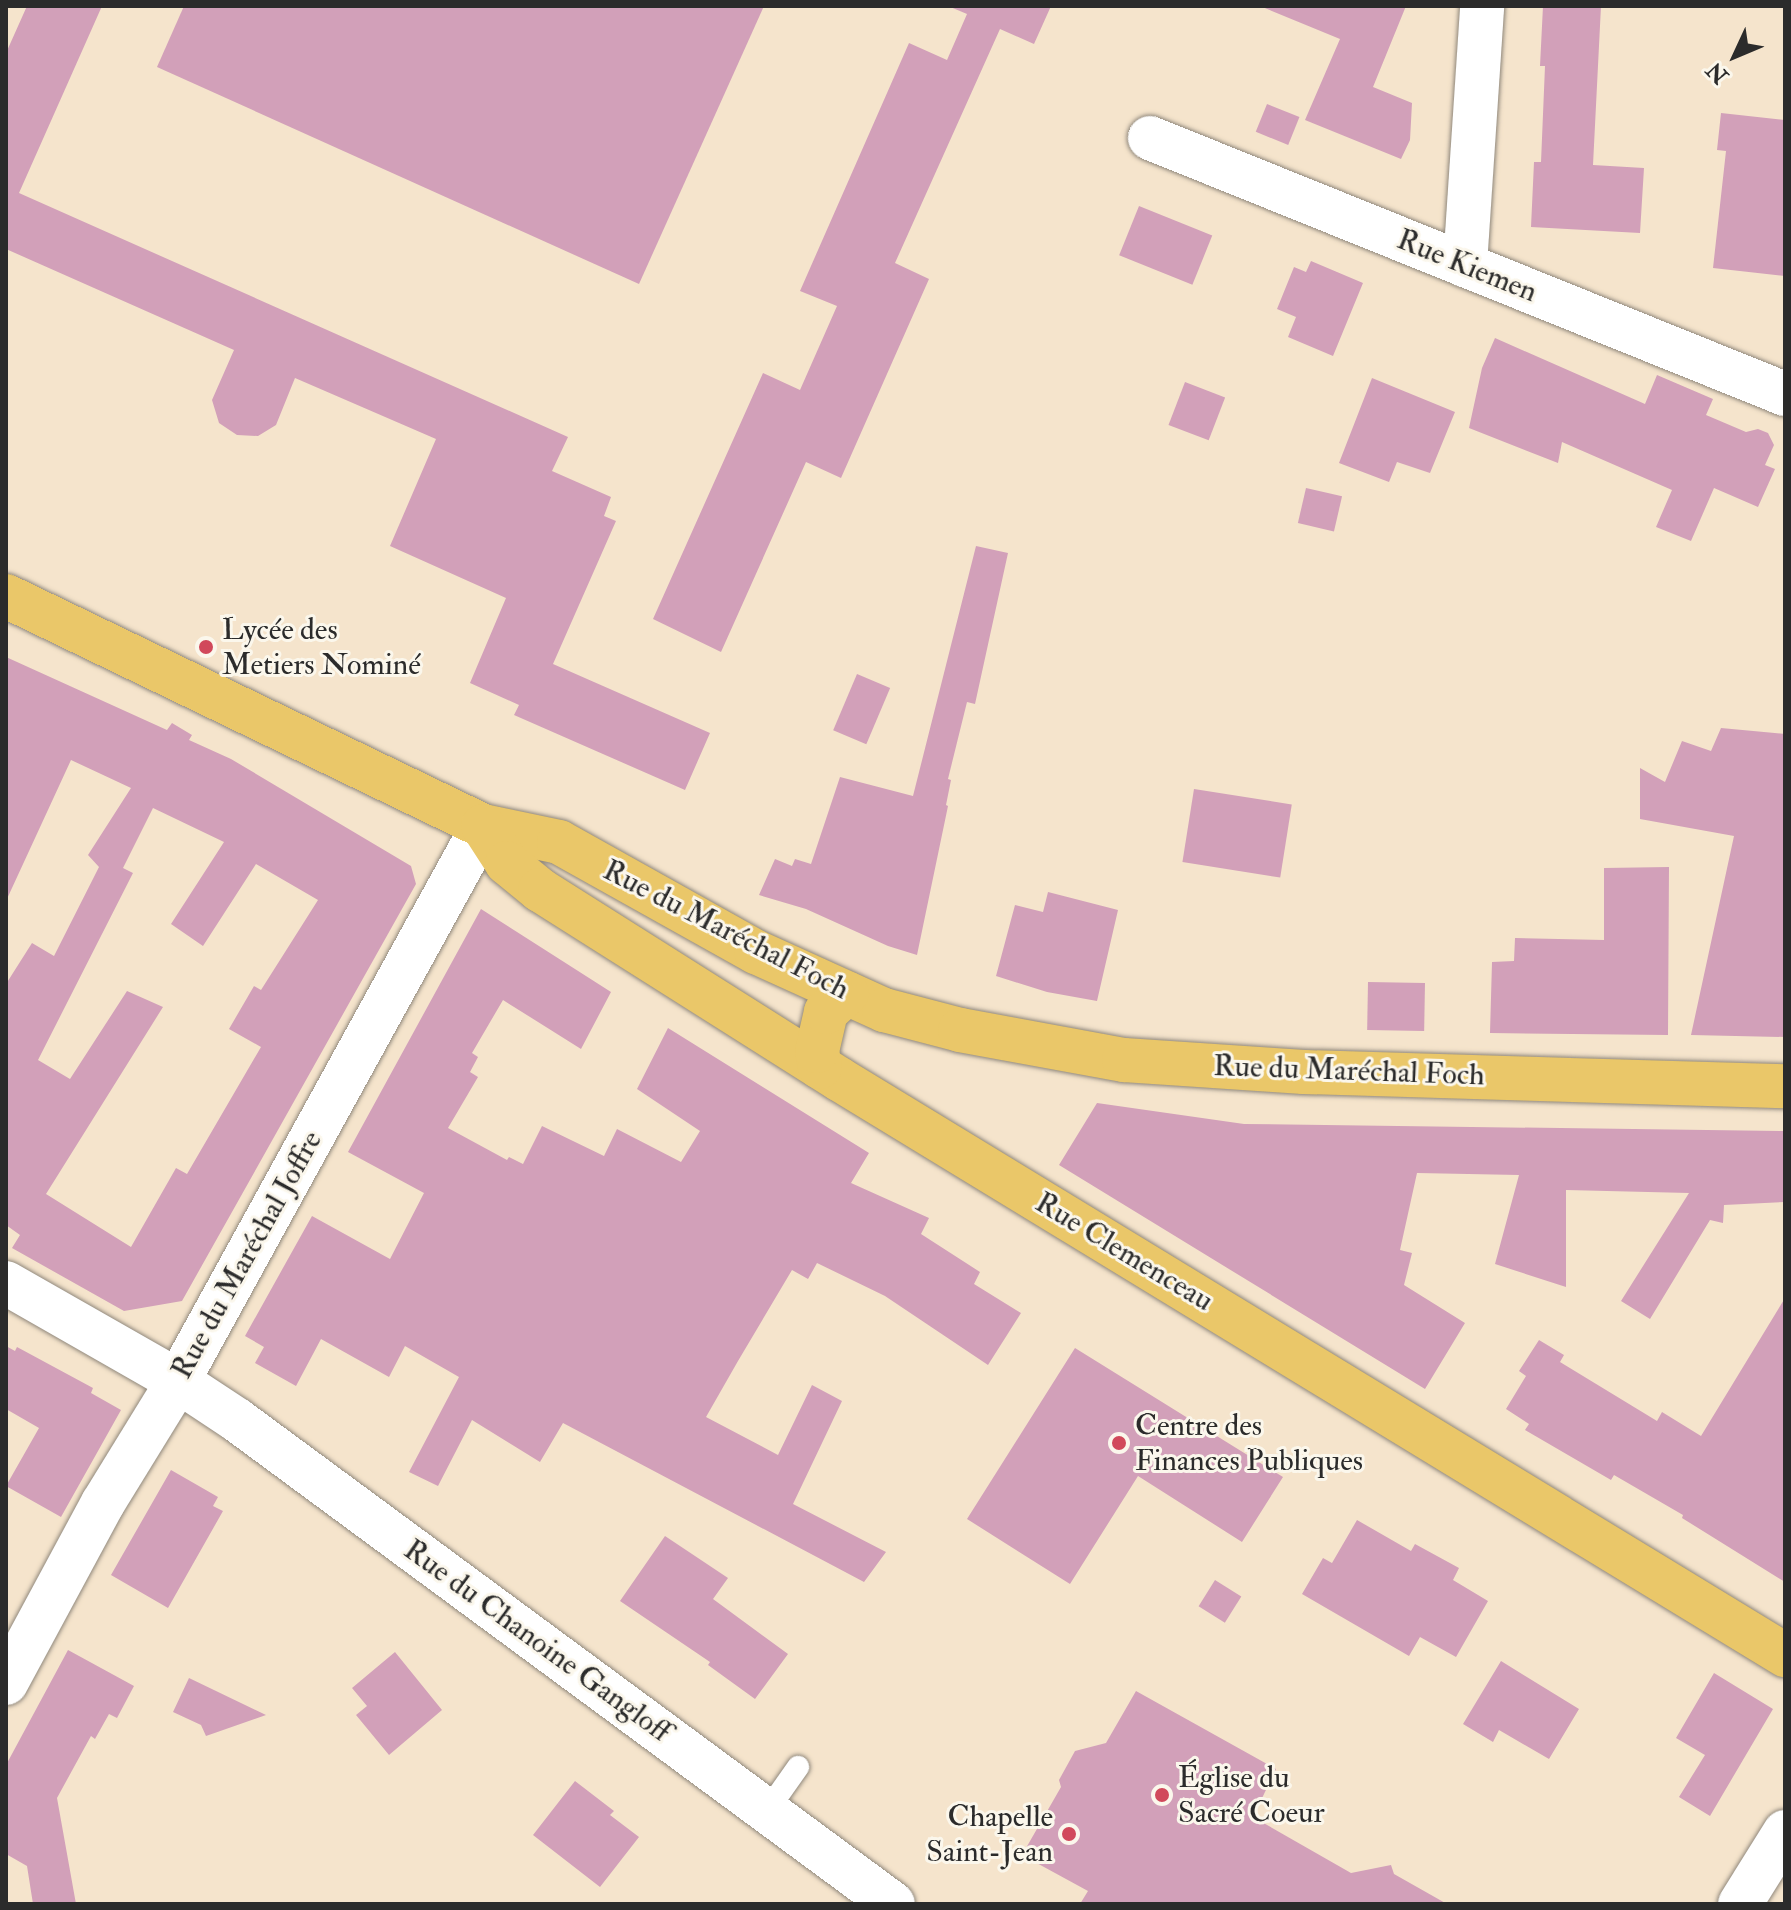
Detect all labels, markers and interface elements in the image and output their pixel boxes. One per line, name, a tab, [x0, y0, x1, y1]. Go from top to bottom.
north arrow	[1695, 16, 1775, 96]
text: N	[1701, 56, 1735, 89]
street label: Rue Kiemen	[1392, 222, 1542, 310]
place label: Lycée des Metiers Nominé	[222, 612, 421, 682]
marker: Lycée des Metiers Nominé	[197, 638, 215, 656]
street label: Rue du Maréchal Foch	[597, 852, 855, 1008]
street label: Rue du Maréchal Foch	[1213, 1048, 1485, 1094]
street label: Rue du Maréchal Joffre	[164, 1125, 330, 1385]
street label: Rue Clemenceau	[1028, 1185, 1220, 1319]
place label: Centre des Finances Publiques	[1135, 1408, 1363, 1478]
marker: Centre des Finances Publiques	[1110, 1434, 1128, 1452]
street label: Rue du Chanoine Gangloff	[397, 1532, 677, 1750]
place label: Église du Sacré Coeur	[1178, 1760, 1325, 1830]
marker: Église du Sacré Coeur	[1153, 1786, 1171, 1804]
place label: Chapelle Saint-Jean	[926, 1799, 1053, 1870]
marker: Chapelle Saint-Jean	[1060, 1825, 1078, 1843]

